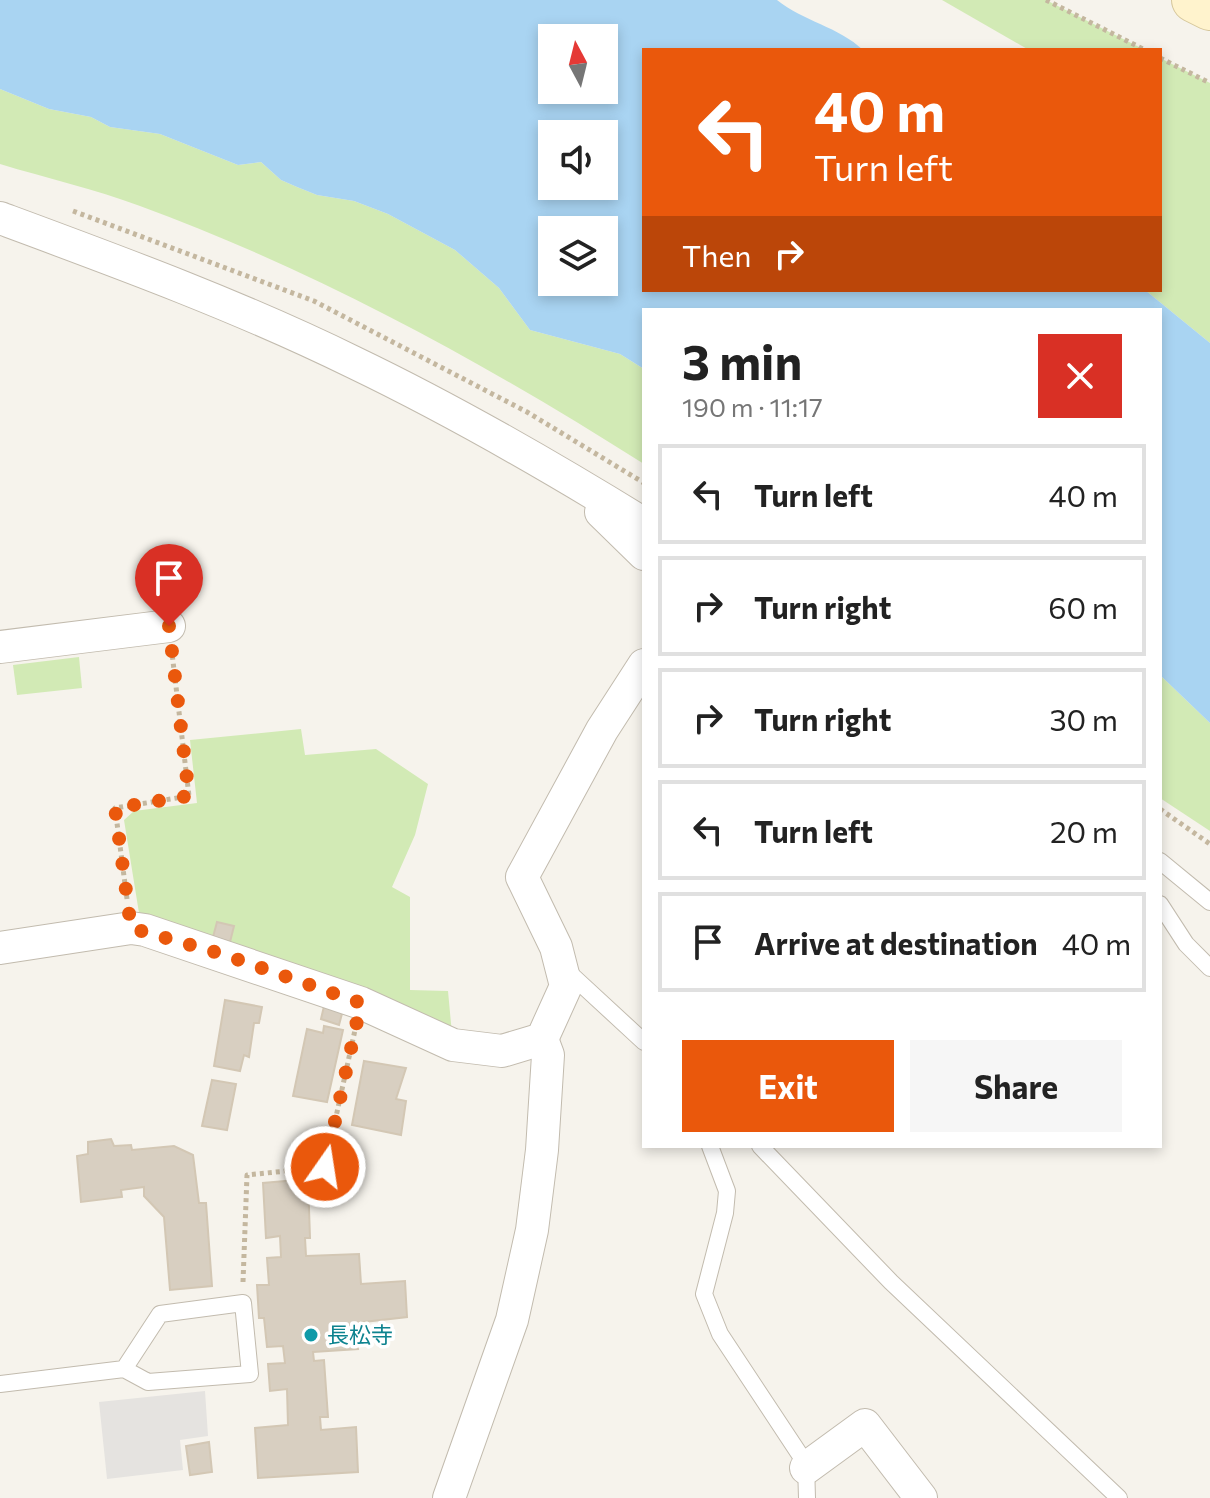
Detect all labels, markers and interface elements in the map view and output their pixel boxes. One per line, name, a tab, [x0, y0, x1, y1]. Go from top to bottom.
north arrow	[538, 24, 618, 104]
map controls	[538, 24, 618, 296]
text: 40 m	[814, 75, 945, 144]
icon: left	[682, 80, 786, 184]
button: sound	[538, 120, 618, 200]
text: Turn left	[814, 144, 953, 188]
button: layers	[538, 216, 618, 296]
icon: right	[767, 232, 811, 276]
text: Then	[682, 236, 751, 273]
text: 3 min	[682, 331, 802, 390]
button: close	[1038, 334, 1122, 418]
text: 190 m · 11:17	[682, 391, 823, 422]
icon: left	[686, 472, 730, 516]
text: Turn left	[754, 476, 873, 513]
text: 40 m	[1049, 476, 1118, 513]
pin	[135, 544, 203, 626]
icon: arrive	[147, 556, 191, 600]
icon: right	[686, 584, 730, 628]
text: Turn right	[754, 588, 891, 625]
text: 60 m	[1048, 588, 1118, 625]
icon: right	[686, 696, 730, 740]
text: Turn right	[754, 700, 891, 737]
text: 30 m	[1049, 700, 1118, 737]
icon: left	[686, 808, 730, 852]
text: Turn left	[754, 812, 873, 849]
text: 20 m	[1050, 812, 1118, 849]
icon: arrive	[686, 920, 730, 964]
text: Arrive at destination	[754, 924, 1038, 961]
text: 40 m	[1062, 924, 1131, 961]
button: Exit	[682, 1040, 894, 1132]
button: Share	[910, 1040, 1122, 1132]
position arrow	[283, 1125, 367, 1209]
place label: 長松寺	[327, 1321, 393, 1348]
marker: 長松寺	[302, 1326, 320, 1344]

